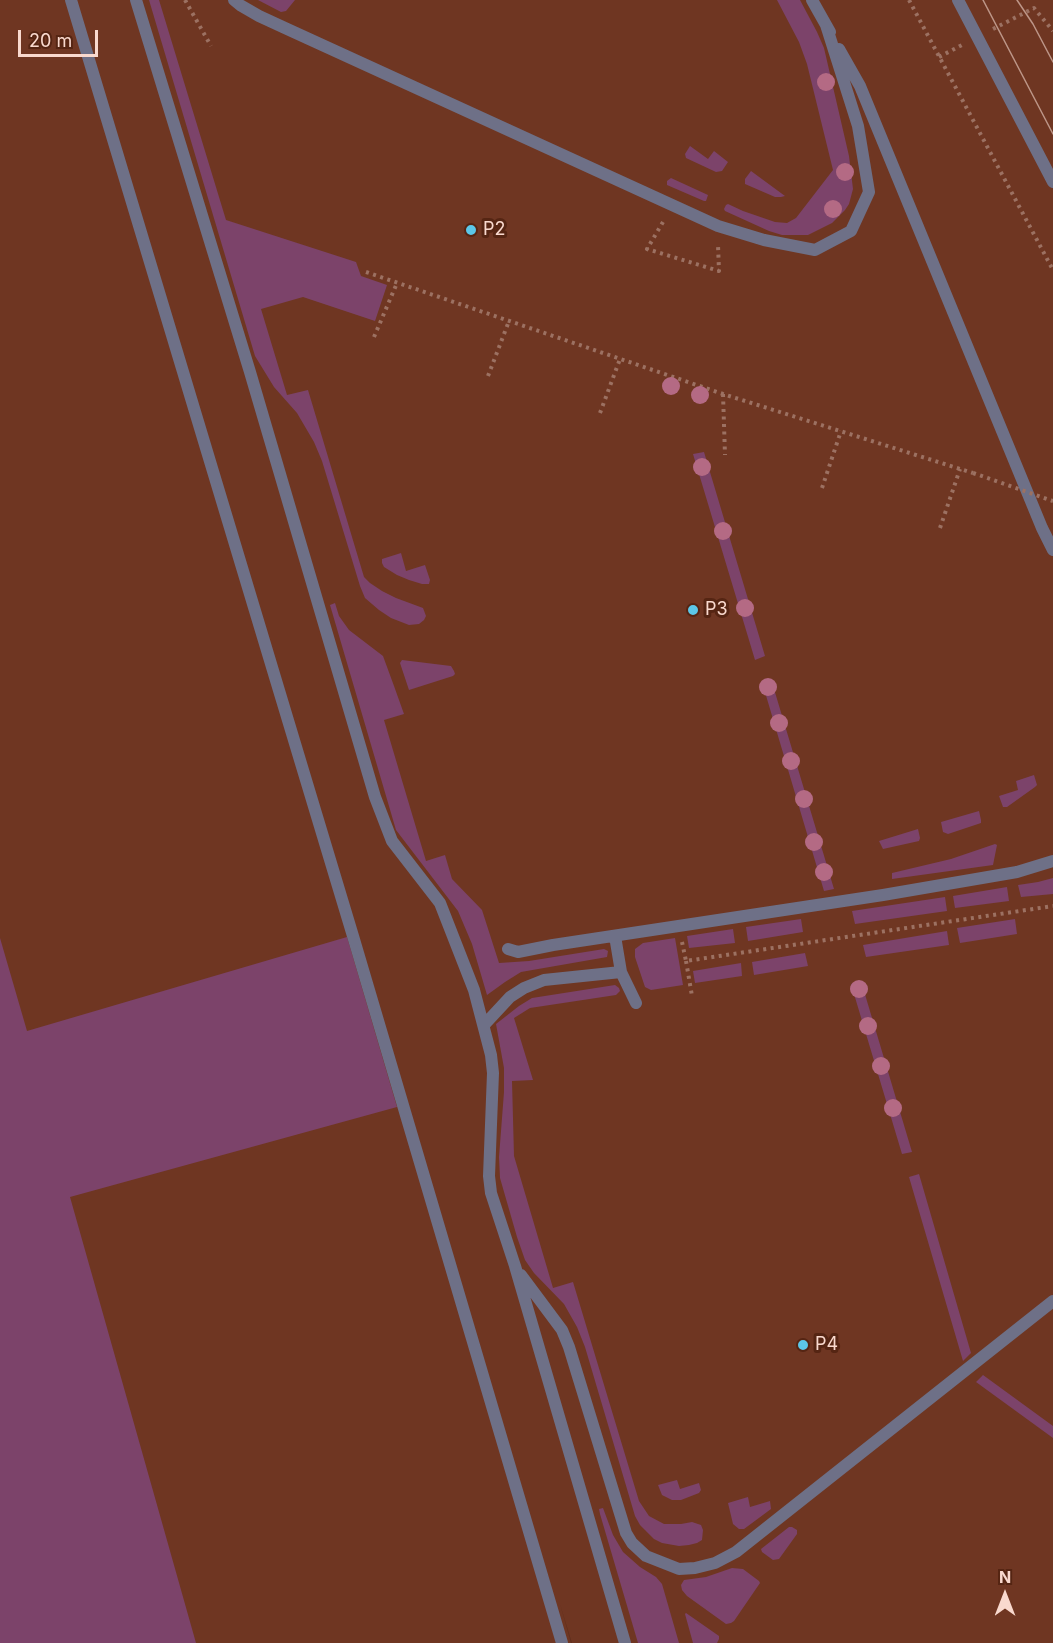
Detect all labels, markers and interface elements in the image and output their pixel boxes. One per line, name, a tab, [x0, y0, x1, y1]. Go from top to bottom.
scale bar	[21, 18, 100, 56]
text: 20 m	[29, 30, 72, 51]
place label: P2	[483, 219, 505, 241]
marker: P2	[464, 223, 478, 237]
place label: P3	[705, 599, 728, 621]
marker: P3	[686, 603, 700, 617]
place label: P4	[815, 1334, 838, 1356]
marker: P4	[796, 1338, 810, 1352]
north arrow	[975, 1565, 1035, 1625]
text: N	[999, 1567, 1011, 1587]

